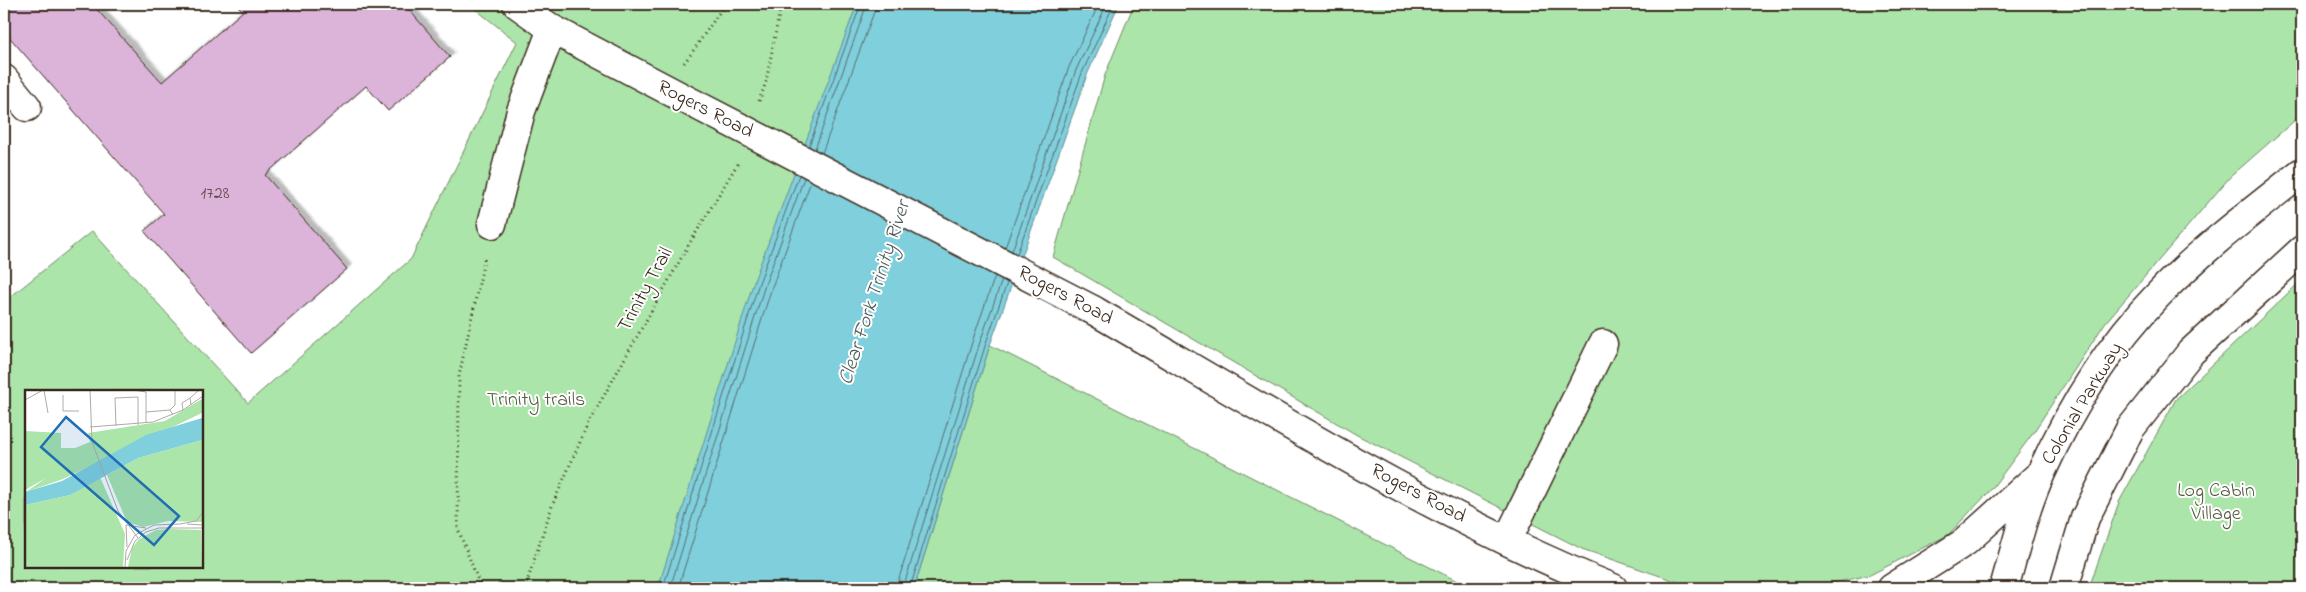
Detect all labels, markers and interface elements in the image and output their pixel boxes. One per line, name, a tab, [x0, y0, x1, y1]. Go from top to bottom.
street label: Rogers Road	[651, 73, 758, 147]
house number: 1728	[201, 181, 230, 207]
water label: Clear Fork Trinity River	[831, 195, 920, 389]
street label: Trinity Trail	[611, 242, 681, 338]
street label: Rogers Road	[1012, 259, 1118, 334]
street label: Colonial Parkway	[2035, 337, 2131, 471]
park label: Trinity trails	[487, 386, 585, 415]
inset map	[25, 390, 202, 567]
street label: Rogers Road	[1365, 457, 1471, 532]
park label: Log Cabin Village	[2177, 477, 2255, 530]

